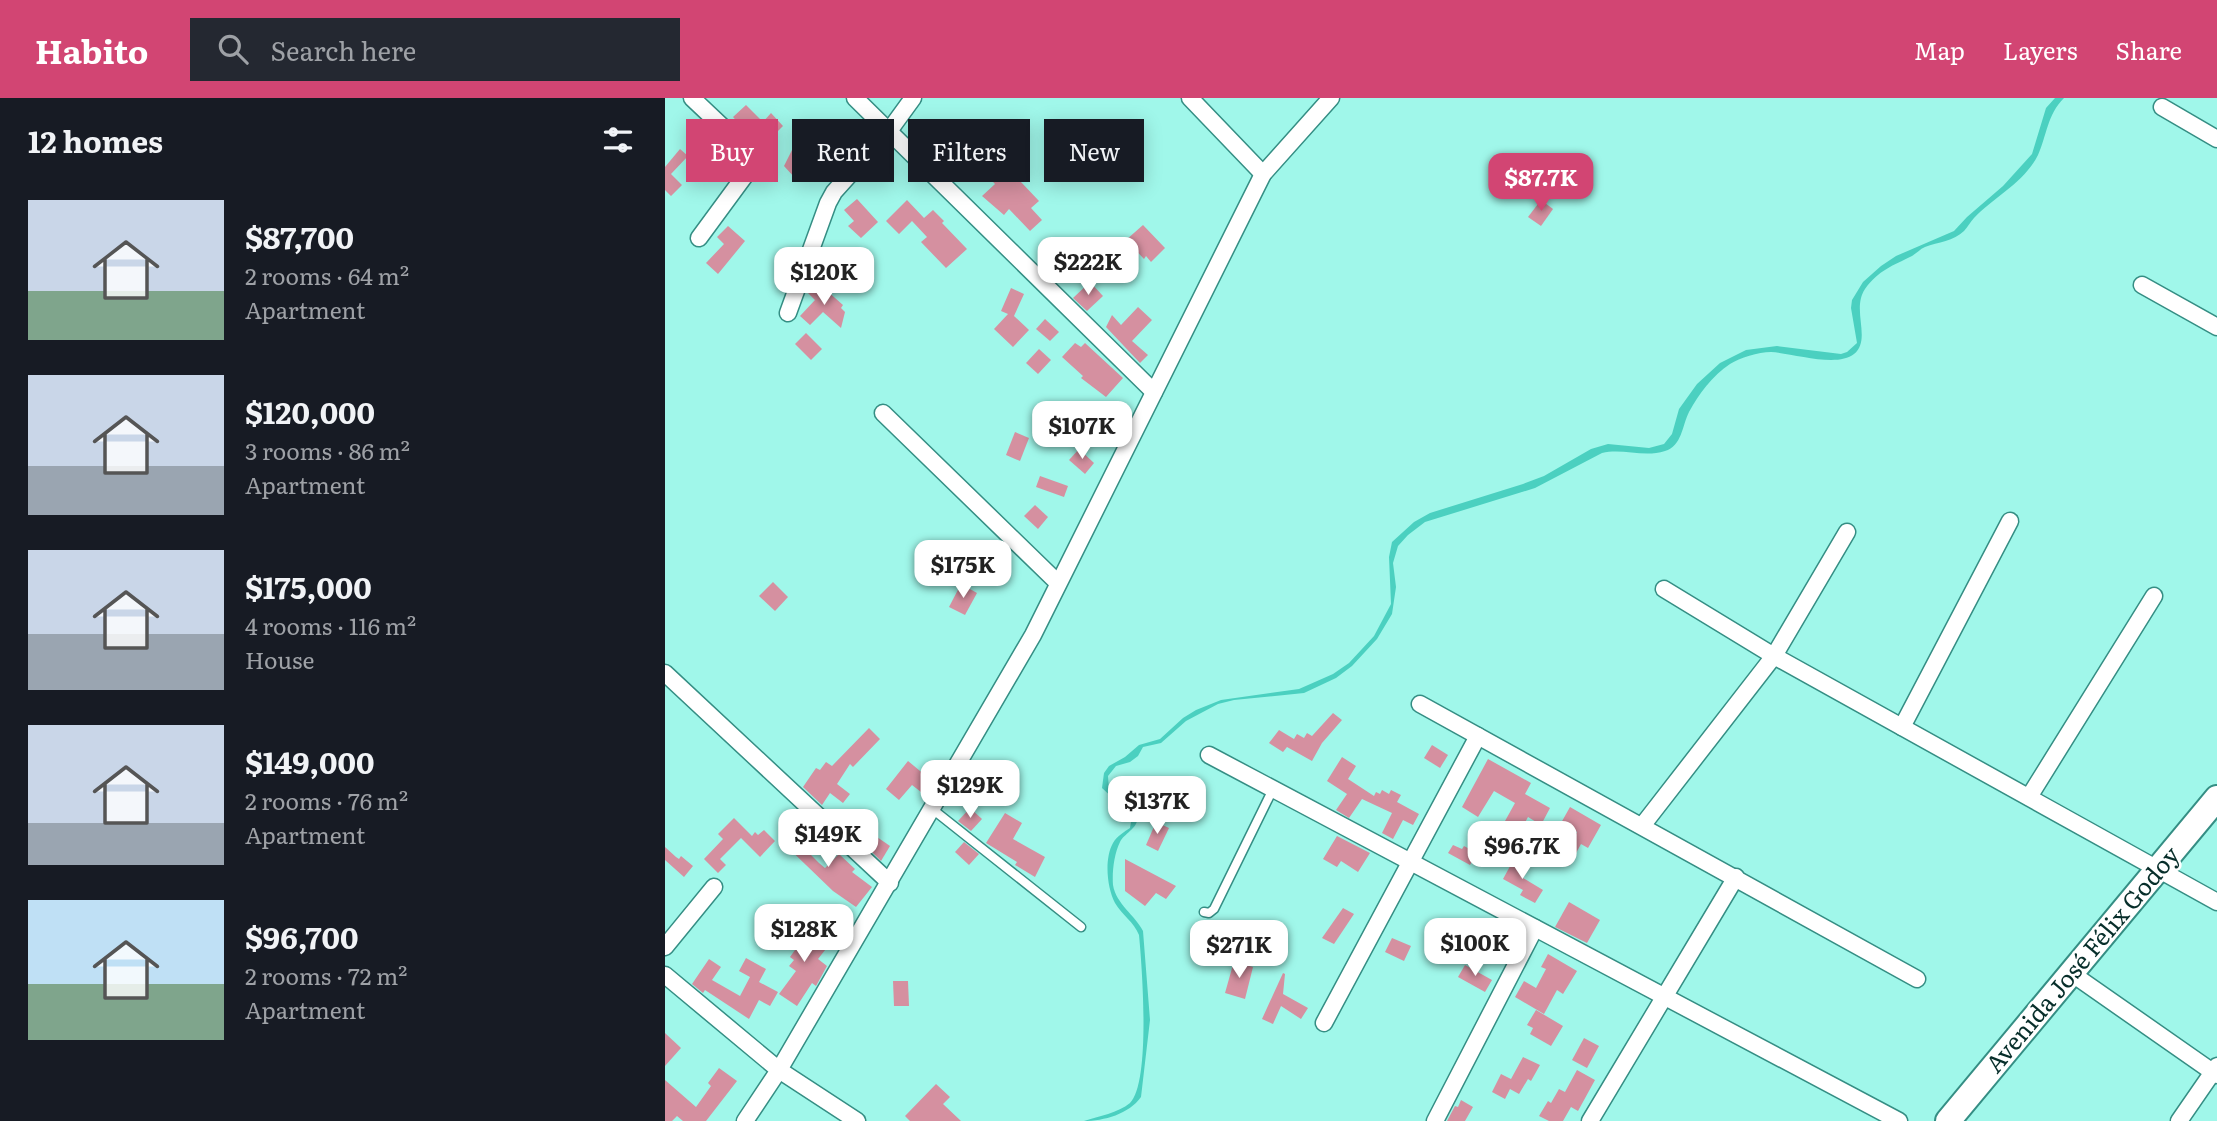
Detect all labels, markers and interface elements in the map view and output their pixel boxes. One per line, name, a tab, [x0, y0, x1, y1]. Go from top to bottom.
search box	[190, 18, 680, 81]
text: Habito	[35, 25, 148, 74]
icon: search	[214, 30, 252, 68]
text: Search here	[270, 30, 416, 69]
text: Map	[1914, 32, 1965, 67]
text: Layers	[2003, 32, 2077, 67]
text: Share	[2115, 32, 2182, 67]
text: 12 homes	[28, 118, 163, 162]
chip: Buy	[686, 119, 778, 182]
chip: Rent	[792, 119, 894, 182]
chip: Filters	[908, 119, 1030, 182]
chip: New	[1044, 119, 1144, 182]
icon: filters	[599, 121, 637, 159]
pin: $87.7K	[1484, 153, 1598, 213]
text: $87.7K	[1504, 159, 1578, 193]
text: $87,700	[245, 214, 354, 258]
icon: home	[84, 228, 168, 312]
pin: $222K	[1039, 238, 1137, 297]
text: $222K	[1054, 243, 1122, 277]
pin: $120K	[775, 248, 873, 307]
text: $120K	[790, 253, 858, 287]
text: 2 rooms · 64 m²	[245, 258, 409, 292]
text: Apartment	[245, 292, 365, 326]
text: $120,000	[245, 389, 375, 433]
pin: $107K	[1033, 402, 1131, 461]
icon: home	[84, 403, 168, 487]
text: $107K	[1048, 407, 1116, 441]
text: 3 rooms · 86 m²	[245, 433, 410, 467]
text: Apartment	[245, 467, 365, 501]
pin: $175K	[914, 540, 1012, 600]
text: $175K	[930, 546, 996, 580]
text: $175,000	[245, 564, 372, 608]
icon: home	[84, 578, 168, 662]
text: 4 rooms · 116 m²	[245, 608, 416, 642]
text: House	[245, 642, 314, 676]
text: $149,000	[245, 739, 374, 783]
icon: home	[84, 753, 168, 837]
pin: $129K	[921, 760, 1019, 820]
text: $129K	[937, 766, 1003, 800]
pin: $137K	[1108, 776, 1206, 836]
text: $137K	[1124, 782, 1190, 816]
text: 2 rooms · 76 m²	[245, 783, 408, 817]
pin: $149K	[779, 810, 877, 869]
text: $149K	[794, 815, 862, 849]
text: Apartment	[245, 817, 365, 851]
pin: $96.7K	[1465, 822, 1579, 881]
text: $96.7K	[1484, 827, 1560, 861]
street label: Avenida José Félix Godoy	[1976, 837, 2187, 1079]
pin: $128K	[755, 904, 853, 964]
text: $128K	[770, 910, 838, 944]
text: $96,700	[245, 914, 358, 958]
pin: $100K	[1426, 918, 1524, 978]
pin: $271K	[1190, 920, 1288, 980]
text: $100K	[1440, 924, 1510, 958]
text: $271K	[1206, 926, 1272, 960]
icon: home	[84, 928, 168, 1012]
text: 2 rooms · 72 m²	[245, 958, 407, 992]
text: Apartment	[245, 992, 365, 1026]

